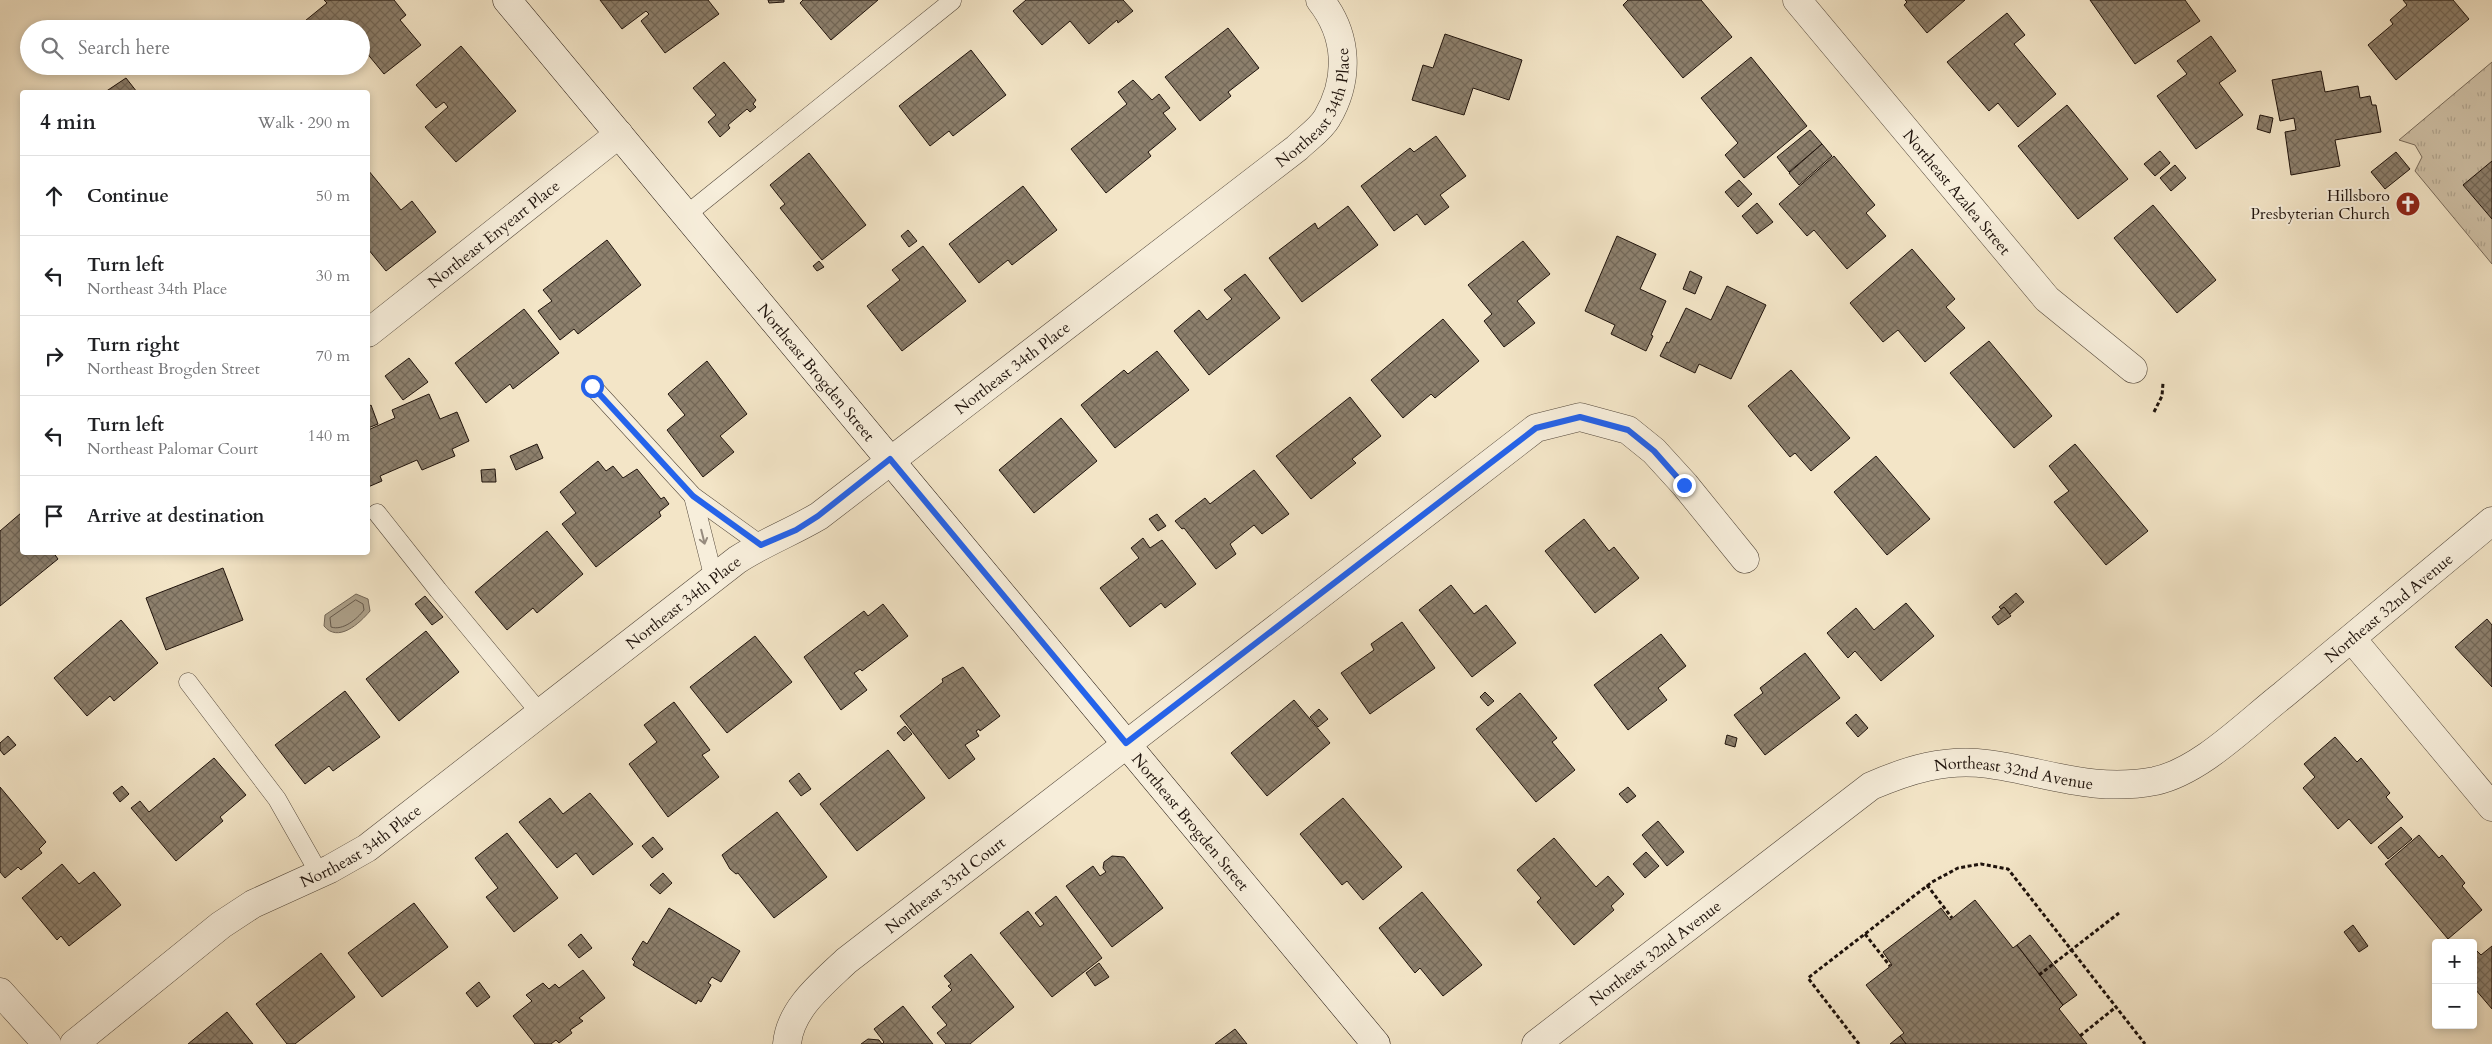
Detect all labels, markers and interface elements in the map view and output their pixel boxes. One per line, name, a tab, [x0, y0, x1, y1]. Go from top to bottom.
search box	[20, 20, 370, 75]
icon: search	[38, 34, 66, 62]
text: Search here	[78, 35, 170, 61]
street label: Northeast 34th Place	[1271, 47, 1355, 173]
text: 4 min	[40, 108, 96, 137]
text: Walk · 290 m	[258, 112, 350, 134]
street label: Northeast Azalea Street	[1898, 125, 2016, 260]
street label: Northeast Enyeart Place	[423, 175, 565, 294]
icon: ahead	[40, 182, 68, 210]
text: Continue	[87, 183, 169, 209]
text: 50 m	[316, 185, 350, 207]
place label: Hillsboro Presbyterian Church	[2250, 185, 2390, 225]
church icon: Hillsboro Presbyterian Church	[2395, 191, 2421, 217]
text: Turn left	[87, 252, 164, 278]
icon: left	[40, 262, 68, 290]
text: 30 m	[316, 265, 350, 287]
text: Northeast 34th Place	[87, 278, 227, 300]
street label: Northeast Brogden Street	[752, 299, 880, 446]
street label: Northeast 34th Place	[950, 317, 1075, 420]
text: Turn right	[87, 332, 179, 358]
icon: right	[40, 342, 68, 370]
text: 70 m	[316, 345, 350, 367]
text: Northeast Brogden Street	[87, 358, 260, 380]
route start	[581, 375, 604, 398]
text: Turn left	[87, 412, 164, 438]
icon: left	[40, 422, 68, 450]
text: 140 m	[308, 425, 350, 447]
text: Northeast Palomar Court	[87, 438, 258, 460]
route end	[1673, 474, 1696, 497]
icon: arrive	[40, 502, 68, 530]
text: Arrive at destination	[87, 503, 264, 529]
one-way arrow	[699, 529, 708, 545]
street label: Northeast 32nd Avenue	[2320, 548, 2458, 668]
street label: Northeast 34th Place	[621, 551, 746, 655]
street label: Northeast Brogden Street	[1126, 749, 1254, 896]
street label: Northeast 32nd Avenue	[1933, 752, 2094, 795]
street label: Northeast 34th Place	[297, 800, 426, 893]
street label: Northeast 33rd Court	[881, 832, 1010, 939]
street label: Northeast 32nd Avenue	[1585, 895, 1726, 1011]
map controls	[2432, 939, 2477, 1029]
button: +	[2432, 939, 2477, 984]
button: −	[2432, 984, 2477, 1029]

